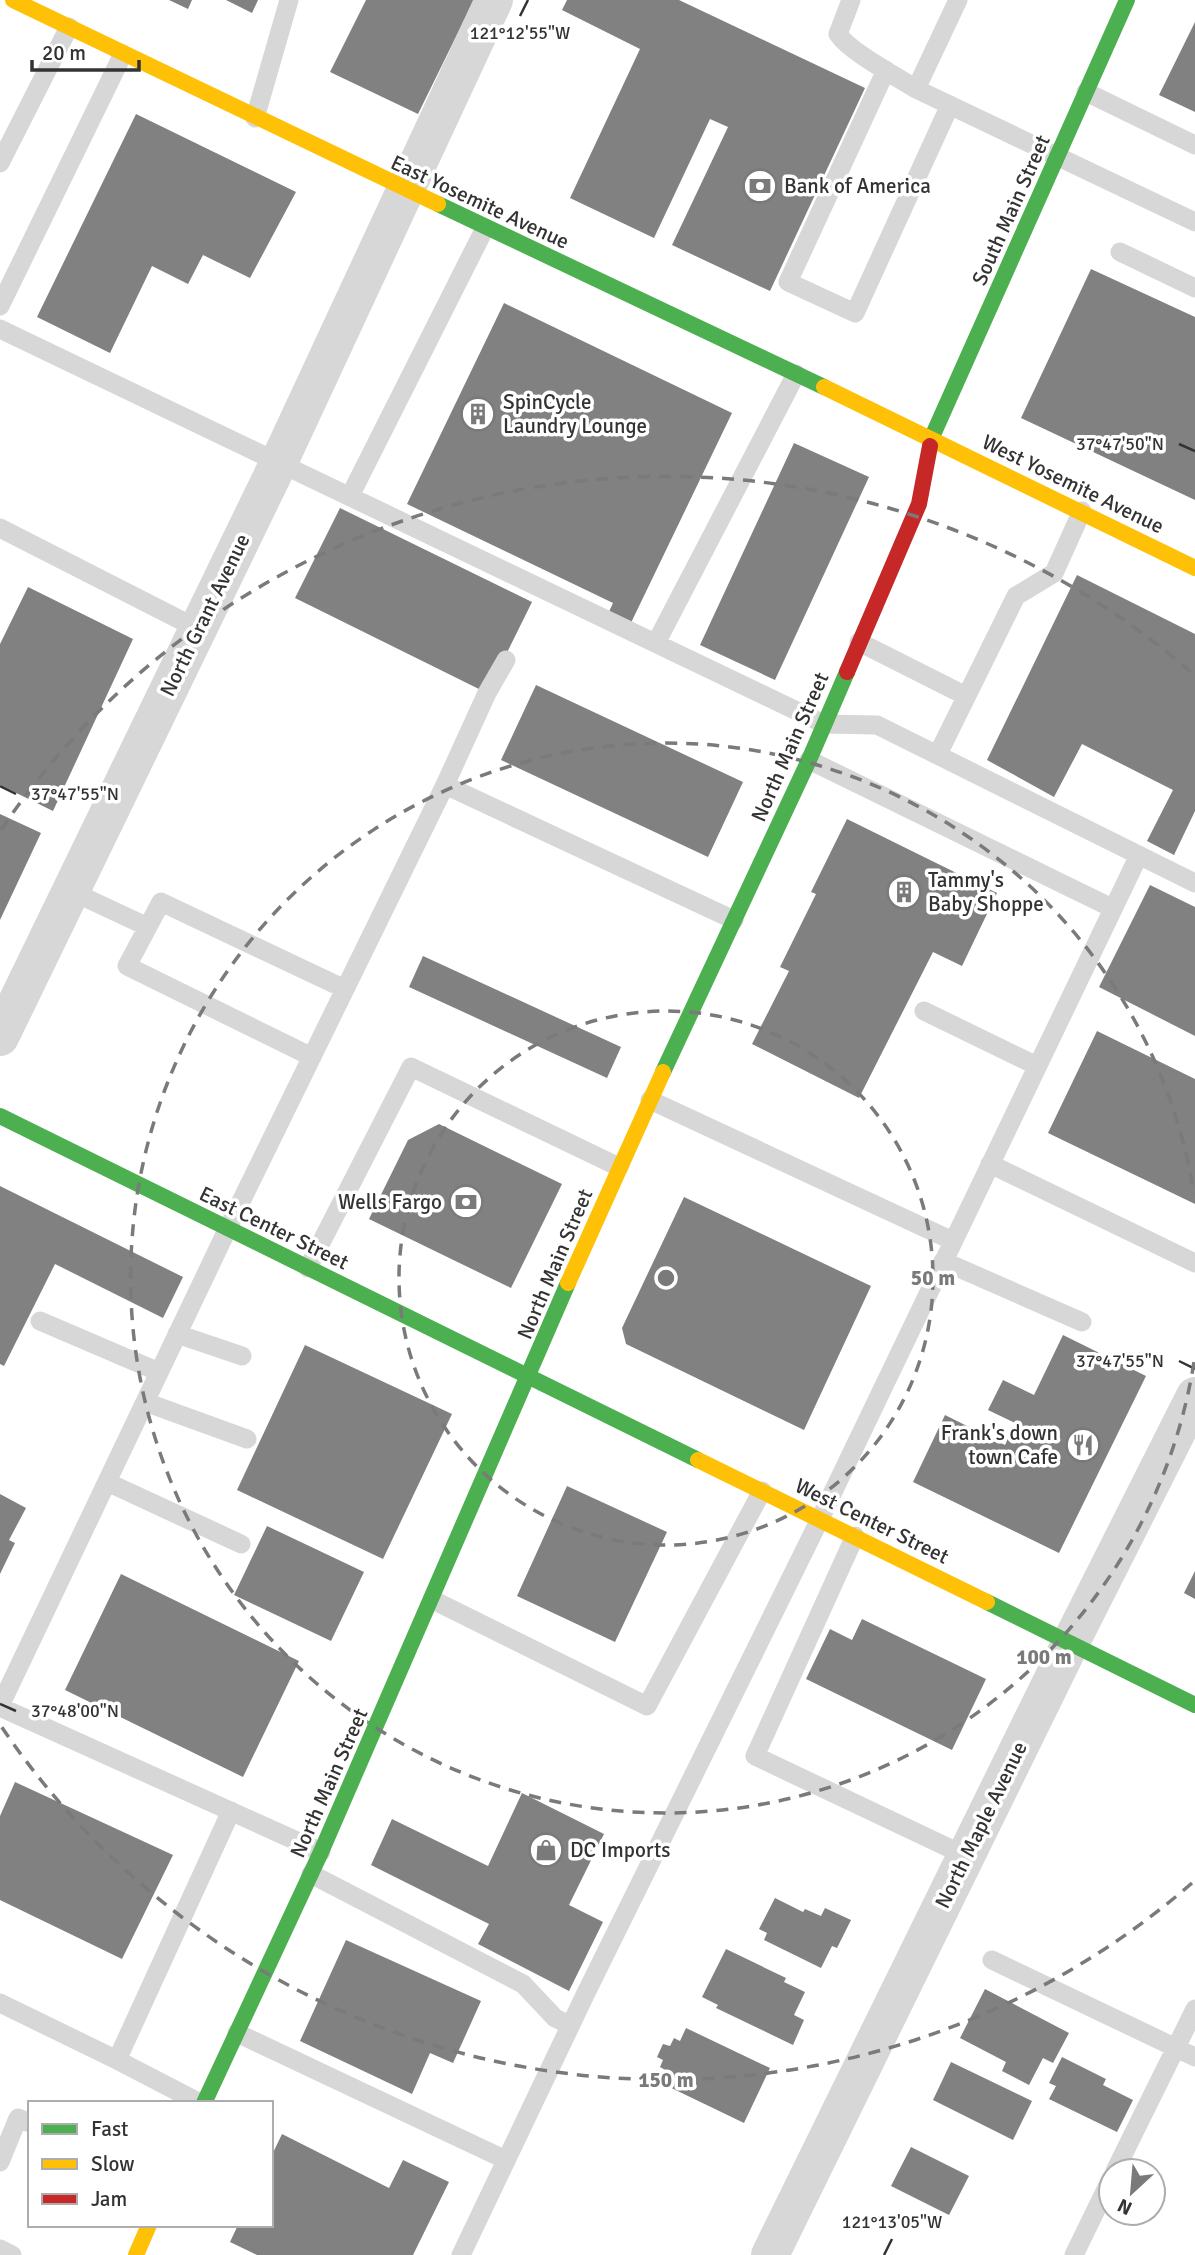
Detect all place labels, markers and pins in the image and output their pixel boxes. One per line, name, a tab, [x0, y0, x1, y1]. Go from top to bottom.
bank icon: Bank of America	[741, 167, 779, 205]
place label: Bank of America	[784, 173, 931, 199]
place label: SpinCycle Laundry Lounge	[503, 389, 647, 439]
building icon: SpinCycle Laundry Lounge	[459, 395, 497, 433]
place label: Tammy's Baby Shoppe	[928, 867, 1044, 917]
building icon: Tammy's Baby Shoppe	[885, 873, 923, 911]
bank icon: Wells Fargo	[447, 1183, 485, 1221]
place label: Wells Fargo	[338, 1189, 442, 1215]
centre of rings	[654, 1266, 678, 1290]
place label: Frank's down town Cafe	[941, 1420, 1058, 1470]
restaurant icon: Frank's down town Cafe	[1064, 1426, 1102, 1464]
shop icon: DC Imports	[527, 1831, 565, 1869]
place label: DC Imports	[570, 1837, 671, 1863]

